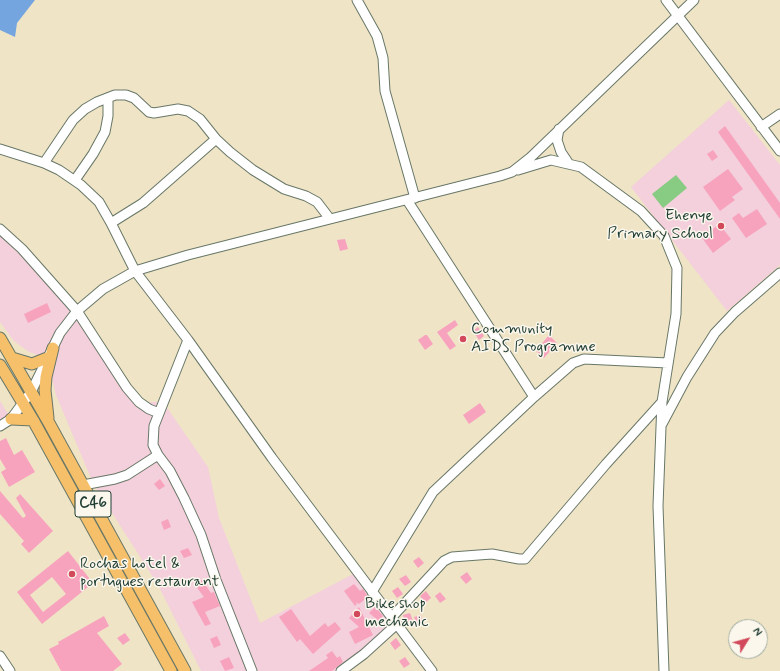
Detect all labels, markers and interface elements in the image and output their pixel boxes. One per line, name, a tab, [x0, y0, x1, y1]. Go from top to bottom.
place label: Ehenye Primary School	[607, 207, 713, 245]
marker: Ehenye Primary School	[716, 221, 726, 231]
place label: Community AIDS Programme	[471, 320, 596, 358]
marker: Community AIDS Programme	[458, 334, 468, 344]
road number: C46	[75, 491, 111, 517]
place label: Rochas hotel & portugues restaurant	[80, 555, 219, 593]
marker: Rochas hotel & portugues restaurant	[67, 569, 77, 579]
place label: Bike shop mechanic	[365, 595, 429, 633]
marker: Bike shop mechanic	[352, 609, 362, 619]
north arrow	[728, 619, 768, 659]
text: N	[749, 625, 765, 640]

